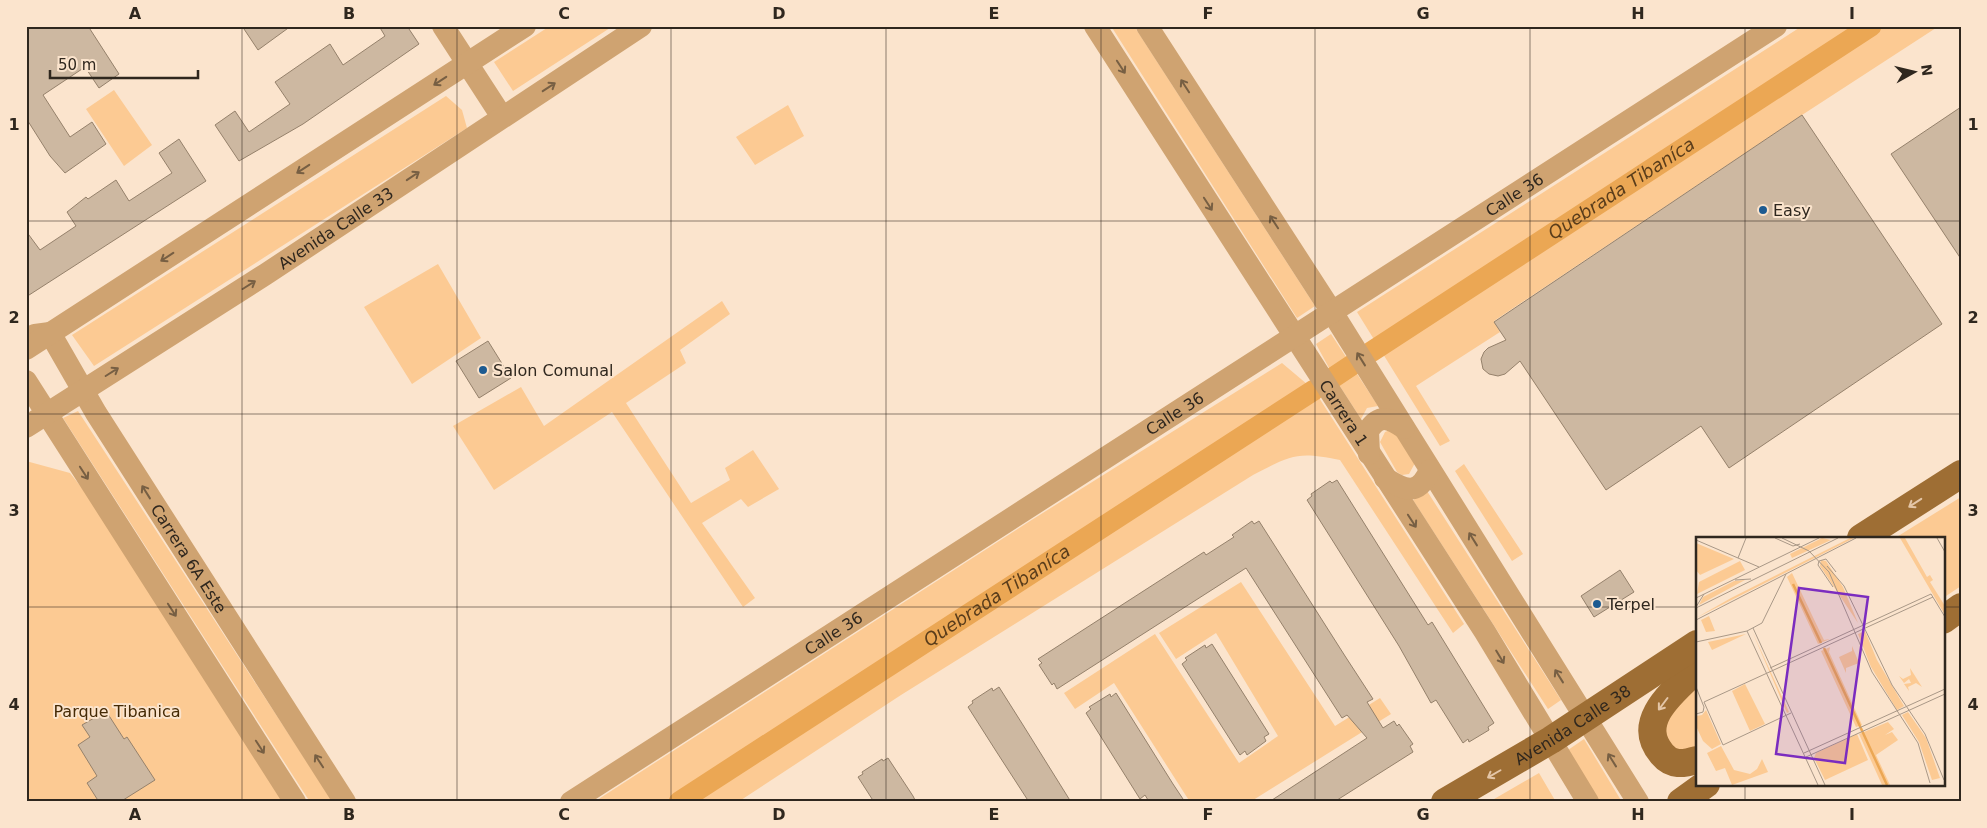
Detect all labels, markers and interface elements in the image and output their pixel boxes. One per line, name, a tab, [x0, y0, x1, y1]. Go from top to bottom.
text: A	[129, 4, 142, 23]
text: B	[343, 4, 355, 23]
text: C	[558, 4, 570, 23]
text: D	[772, 4, 786, 23]
text: E	[989, 4, 999, 23]
text: F	[1203, 4, 1213, 23]
text: G	[1416, 4, 1430, 23]
text: H	[1631, 4, 1645, 23]
text: I	[1849, 4, 1855, 23]
scale bar	[50, 48, 198, 80]
north arrow	[1890, 48, 1940, 98]
text: 50 m	[58, 56, 96, 74]
one-way arrow	[1116, 60, 1126, 74]
text: N	[1918, 63, 1936, 77]
one-way arrow	[433, 76, 447, 87]
one-way arrow	[1180, 79, 1190, 93]
one-way arrow	[542, 81, 556, 92]
text: 1	[8, 115, 20, 134]
text: 1	[1967, 115, 1979, 134]
water label: Quebrada Tibaníca	[1544, 133, 1698, 244]
one-way arrow	[297, 165, 311, 175]
street label: Calle 36	[1482, 169, 1547, 221]
one-way arrow	[406, 171, 420, 181]
street label: Avenida Calle 33	[275, 183, 397, 273]
one-way arrow	[1204, 197, 1214, 211]
place label: Easy	[1773, 201, 1811, 220]
marker: Easy	[1757, 204, 1769, 216]
one-way arrow	[1268, 215, 1279, 229]
one-way arrow	[160, 253, 174, 263]
one-way arrow	[241, 280, 255, 290]
text: 2	[8, 308, 20, 327]
text: 2	[1967, 308, 1979, 327]
one-way arrow	[1356, 352, 1366, 366]
place label: Salon Comunal	[493, 361, 614, 380]
marker: Salon Comunal	[477, 364, 489, 376]
one-way arrow	[104, 367, 118, 377]
street label: Carrera 1	[1315, 376, 1372, 450]
street label: Calle 36	[1142, 388, 1207, 439]
one-way arrow	[79, 466, 89, 480]
one-way arrow	[140, 485, 150, 499]
one-way arrow	[1908, 498, 1922, 508]
text: 3	[8, 501, 20, 520]
street label: Carrera 6A Este	[147, 501, 230, 617]
text: 3	[1967, 501, 1979, 520]
one-way arrow	[1407, 513, 1417, 527]
one-way arrow	[1468, 532, 1478, 546]
inset map	[1696, 537, 1944, 786]
water label: Quebrada Tibaníca	[919, 540, 1074, 651]
place label: Terpel	[1606, 595, 1655, 614]
marker: Terpel	[1591, 598, 1603, 610]
one-way arrow	[167, 602, 177, 616]
street label: Calle 36	[801, 608, 866, 659]
one-way arrow	[1495, 650, 1505, 664]
one-way arrow	[1554, 670, 1564, 684]
street label: Avenida Calle 38	[1511, 681, 1634, 769]
text: 4	[8, 695, 20, 714]
text: 4	[1967, 695, 1979, 714]
one-way arrow	[1658, 697, 1668, 711]
park label: Parque Tibanica	[53, 702, 181, 721]
one-way arrow	[255, 739, 265, 753]
one-way arrow	[314, 754, 324, 768]
one-way arrow	[1607, 754, 1617, 768]
one-way arrow	[1487, 769, 1501, 779]
text: A	[129, 805, 142, 824]
text: B	[343, 805, 355, 824]
text: C	[558, 805, 570, 824]
text: D	[772, 805, 786, 824]
text: E	[989, 805, 999, 824]
text: F	[1203, 805, 1213, 824]
text: G	[1416, 805, 1430, 824]
text: H	[1631, 805, 1645, 824]
text: I	[1849, 805, 1855, 824]

